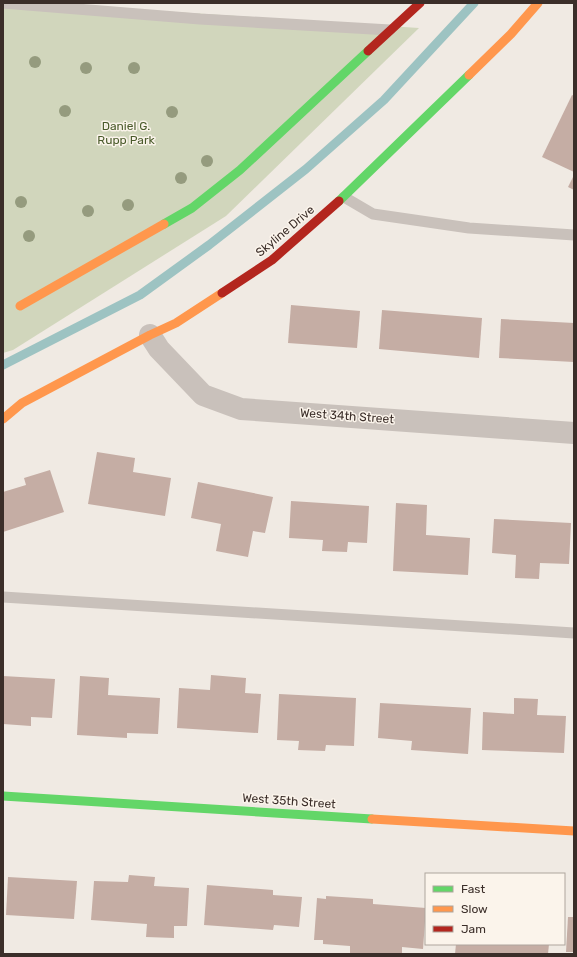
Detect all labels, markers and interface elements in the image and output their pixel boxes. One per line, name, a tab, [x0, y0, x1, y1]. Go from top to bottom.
park label: Daniel G. Rupp Park	[97, 119, 155, 147]
street label: Skyline Drive	[253, 202, 317, 259]
street label: West 34th Street	[300, 406, 395, 426]
street label: West 35th Street	[242, 791, 337, 811]
legend	[425, 873, 565, 945]
text: Fast	[461, 882, 485, 896]
text: Slow	[461, 902, 488, 916]
text: Jam	[461, 922, 486, 936]

